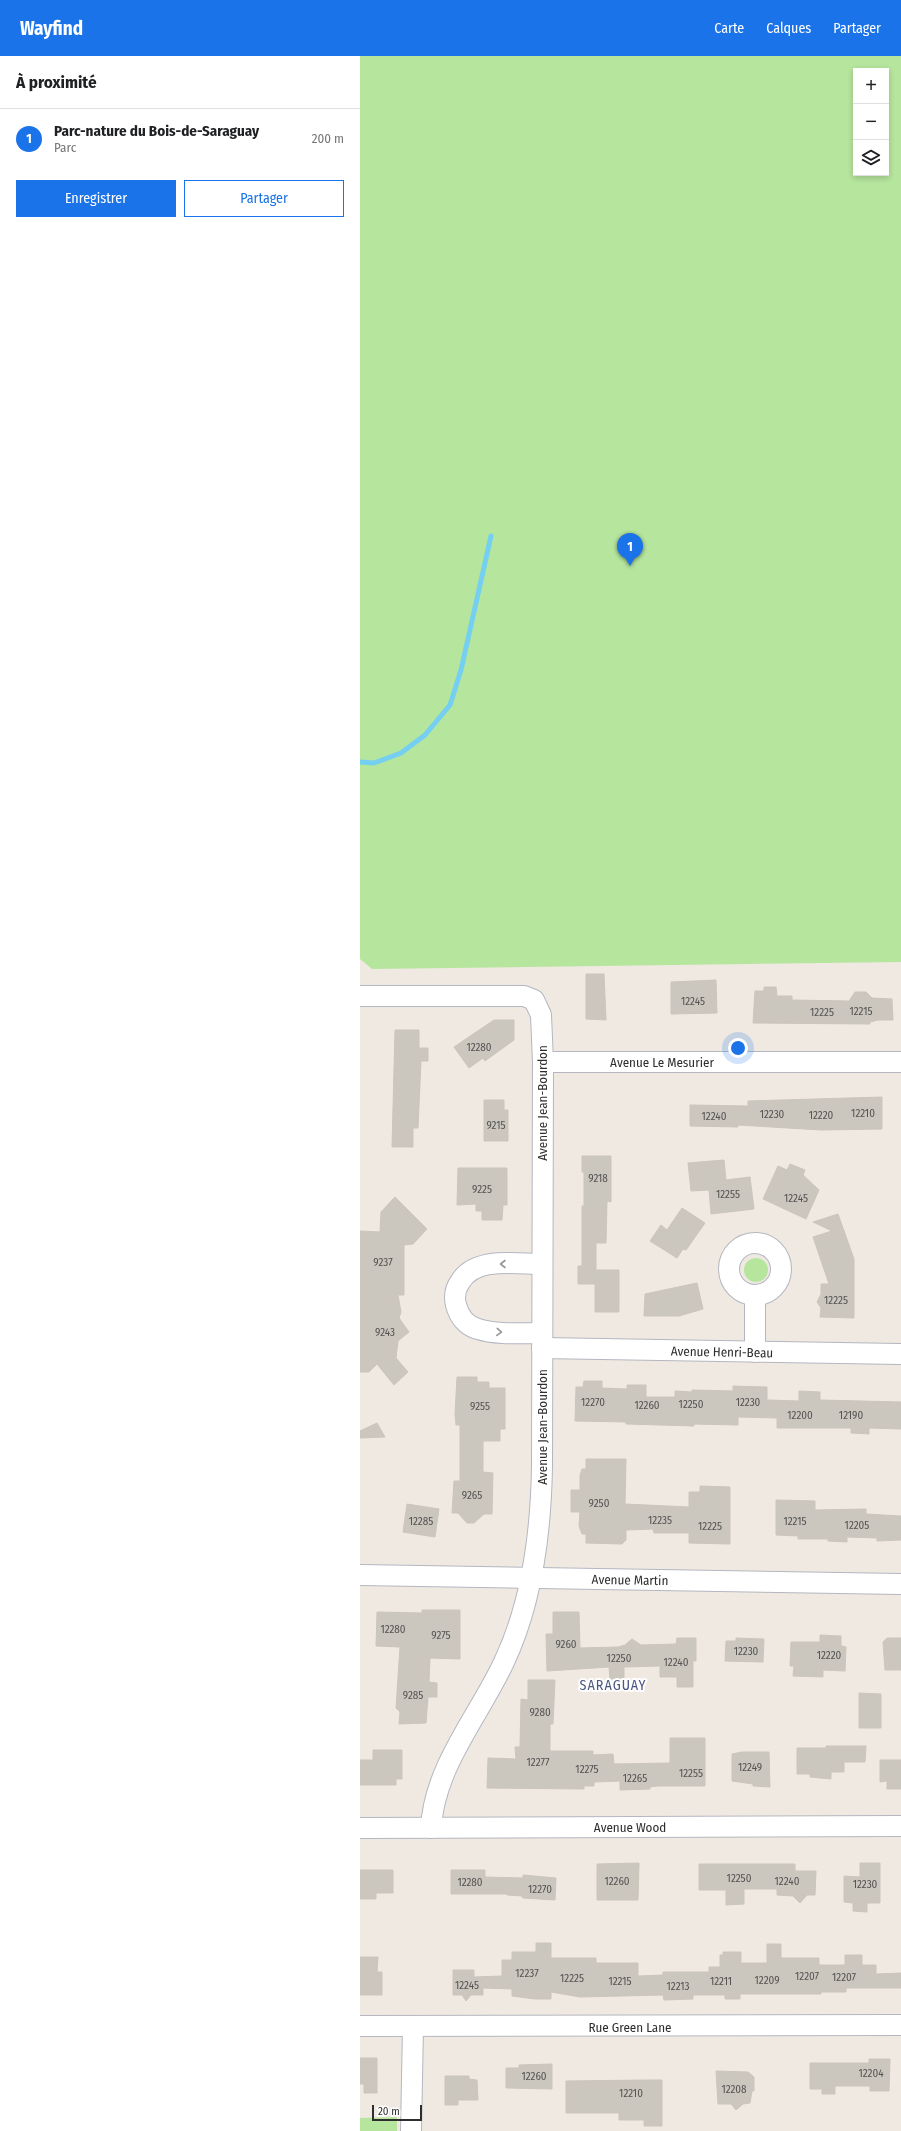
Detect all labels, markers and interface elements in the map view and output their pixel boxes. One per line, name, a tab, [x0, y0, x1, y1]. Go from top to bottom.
text: Wayfind	[20, 17, 83, 40]
text: Carte	[714, 20, 744, 37]
text: Calques	[766, 20, 811, 37]
text: Partager	[833, 20, 881, 37]
map controls	[853, 68, 889, 176]
button: +	[853, 68, 889, 104]
text: À proximité	[16, 72, 97, 93]
button: −	[853, 104, 889, 140]
text: Parc-nature du Bois-de-Saraguay	[54, 122, 259, 140]
text: 1	[26, 131, 32, 146]
text: 200 m	[312, 131, 344, 146]
text: Parc	[54, 140, 76, 155]
button: layers	[853, 140, 889, 176]
button: Enregistrer	[16, 180, 176, 217]
button: Partager	[184, 180, 344, 217]
pin: 1	[617, 533, 643, 566]
house number: 12245	[681, 995, 705, 1008]
house number: 12215	[849, 1005, 873, 1018]
house number: 12225	[810, 1006, 834, 1019]
your location	[728, 1038, 748, 1058]
house number: 12280	[466, 1041, 492, 1054]
street label: Avenue Jean-Bourdon	[535, 1045, 550, 1161]
street label: Avenue Le Mesurier	[610, 1055, 714, 1070]
house number: 12210	[851, 1107, 875, 1120]
house number: 12230	[760, 1108, 785, 1121]
house number: 12220	[809, 1109, 834, 1122]
house number: 12240	[702, 1110, 727, 1123]
house number: 9215	[486, 1119, 506, 1132]
house number: 9218	[588, 1172, 608, 1185]
house number: 9225	[472, 1183, 492, 1196]
house number: 12255	[716, 1188, 740, 1201]
house number: 12245	[784, 1192, 808, 1205]
house number: 9237	[373, 1256, 393, 1269]
one-way arrow	[500, 1260, 506, 1268]
house number: 12225	[824, 1294, 848, 1307]
house number: 9243	[375, 1326, 395, 1339]
one-way arrow	[496, 1327, 502, 1336]
street label: Avenue Henri-Beau	[671, 1344, 773, 1360]
street label: Avenue Jean-Bourdon	[535, 1369, 550, 1485]
house number: 12270	[581, 1396, 605, 1409]
house number: 12230	[736, 1396, 761, 1409]
house number: 12250	[679, 1398, 704, 1411]
house number: 12260	[634, 1399, 660, 1412]
house number: 9255	[470, 1400, 490, 1413]
house number: 12200	[787, 1409, 813, 1422]
house number: 12190	[839, 1409, 863, 1422]
house number: 9265	[462, 1489, 482, 1502]
house number: 9250	[589, 1497, 610, 1510]
house number: 12235	[648, 1514, 672, 1527]
house number: 12285	[409, 1515, 433, 1528]
house number: 12215	[783, 1515, 807, 1528]
house number: 12205	[845, 1519, 869, 1532]
house number: 12225	[698, 1520, 722, 1533]
street label: Avenue Martin	[592, 1572, 668, 1588]
house number: 12280	[380, 1623, 406, 1636]
house number: 9275	[431, 1629, 451, 1642]
house number: 9260	[555, 1638, 577, 1651]
house number: 12230	[734, 1645, 759, 1658]
house number: 12220	[817, 1649, 842, 1662]
house number: 12250	[607, 1652, 632, 1665]
house number: 12240	[664, 1656, 689, 1669]
district label: SARAGUAY	[580, 1677, 646, 1694]
house number: 9285	[403, 1689, 423, 1702]
house number: 9280	[529, 1706, 551, 1719]
house number: 12277	[527, 1756, 550, 1769]
house number: 12249	[738, 1761, 762, 1774]
house number: 12275	[575, 1763, 599, 1776]
house number: 12255	[679, 1767, 703, 1780]
house number: 12265	[623, 1772, 647, 1785]
street label: Avenue Wood	[594, 1820, 666, 1835]
house number: 12250	[727, 1872, 752, 1885]
house number: 12260	[604, 1875, 630, 1888]
house number: 12240	[775, 1875, 800, 1888]
house number: 12280	[457, 1876, 483, 1889]
house number: 12230	[853, 1878, 878, 1891]
house number: 12270	[528, 1883, 552, 1896]
house number: 12237	[515, 1967, 539, 1980]
house number: 12207	[795, 1970, 820, 1983]
house number: 12207	[832, 1971, 857, 1984]
house number: 12225	[560, 1972, 584, 1985]
house number: 12209	[755, 1974, 779, 1987]
house number: 12215	[608, 1975, 632, 1988]
house number: 12211	[710, 1975, 732, 1988]
house number: 12245	[455, 1979, 479, 1992]
house number: 12213	[666, 1980, 690, 1993]
street label: Rue Green Lane	[588, 2020, 672, 2035]
house number: 12204	[858, 2067, 884, 2080]
house number: 12260	[521, 2070, 547, 2083]
house number: 12208	[721, 2083, 747, 2096]
house number: 12210	[619, 2087, 643, 2100]
scale bar	[372, 2103, 422, 2122]
text: 20 m	[378, 2105, 400, 2118]

